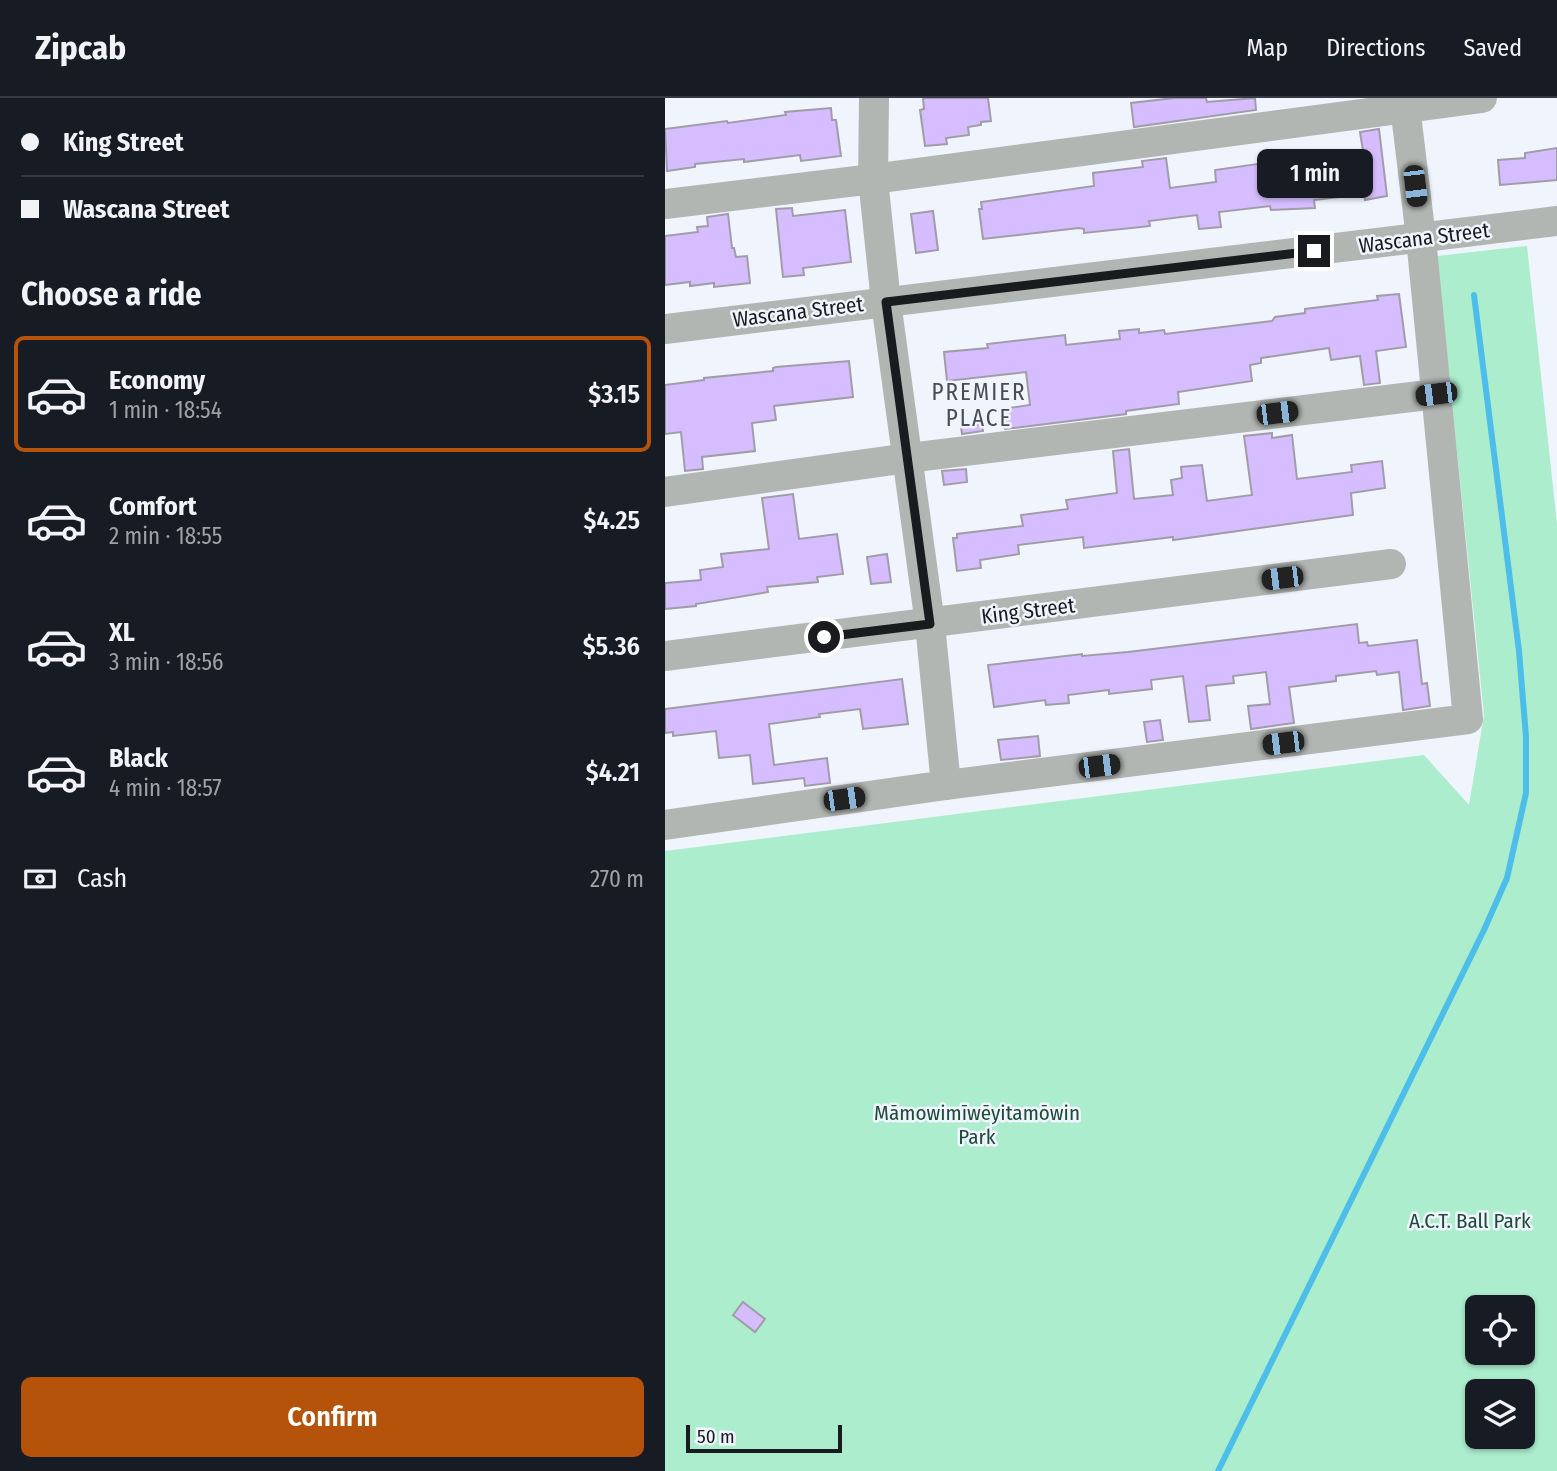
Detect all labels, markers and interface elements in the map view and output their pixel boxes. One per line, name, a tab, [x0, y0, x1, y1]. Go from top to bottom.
text: Zipcab	[35, 28, 126, 68]
text: Map	[1247, 34, 1288, 62]
text: Directions	[1326, 34, 1425, 62]
text: Saved	[1463, 34, 1522, 62]
text: King Street	[63, 127, 184, 158]
callout: 1 min	[1256, 150, 1372, 198]
text: 1 min	[1290, 159, 1340, 187]
car	[1403, 164, 1428, 208]
text: Wascana Street	[63, 194, 229, 225]
street label: Wascana Street	[1357, 217, 1491, 259]
route end	[1298, 235, 1330, 267]
text: Choose a ride	[21, 275, 202, 313]
street label: Wascana Street	[731, 291, 865, 333]
icon: car	[25, 363, 88, 426]
text: Economy	[109, 365, 205, 396]
district label: PREMIER PLACE	[931, 378, 1027, 432]
text: $3.15	[588, 379, 640, 410]
car	[1414, 381, 1459, 407]
text: 1 min · 18:54	[109, 396, 222, 424]
car	[1255, 400, 1300, 426]
icon: car	[25, 489, 88, 552]
text: Comfort	[109, 491, 197, 522]
text: $4.25	[584, 505, 640, 536]
text: 2 min · 18:55	[109, 522, 222, 550]
car	[1260, 565, 1305, 591]
street label: King Street	[980, 592, 1076, 630]
icon: car	[25, 615, 88, 678]
text: XL	[109, 617, 135, 648]
route start	[808, 621, 840, 653]
text: $5.36	[583, 631, 640, 662]
text: 3 min · 18:56	[109, 648, 223, 676]
car	[1261, 730, 1306, 756]
icon: car	[25, 741, 88, 804]
text: Black	[109, 743, 168, 774]
car	[1077, 753, 1122, 779]
text: $4.21	[586, 757, 640, 788]
text: 4 min · 18:57	[109, 774, 222, 802]
car	[822, 786, 867, 812]
icon: cash	[21, 860, 59, 898]
text: Cash	[77, 863, 127, 894]
text: 270 m	[590, 865, 644, 893]
park label: Māmowimīwēyitamōwin Park	[874, 1100, 1080, 1150]
park label: A.C.T. Ball Park	[1409, 1208, 1531, 1234]
map controls	[1465, 1295, 1535, 1449]
button: locate	[1465, 1295, 1535, 1365]
button: Confirm	[21, 1377, 644, 1457]
button: layers	[1465, 1379, 1535, 1449]
scale bar	[686, 1422, 842, 1454]
text: 50 m	[697, 1425, 735, 1448]

